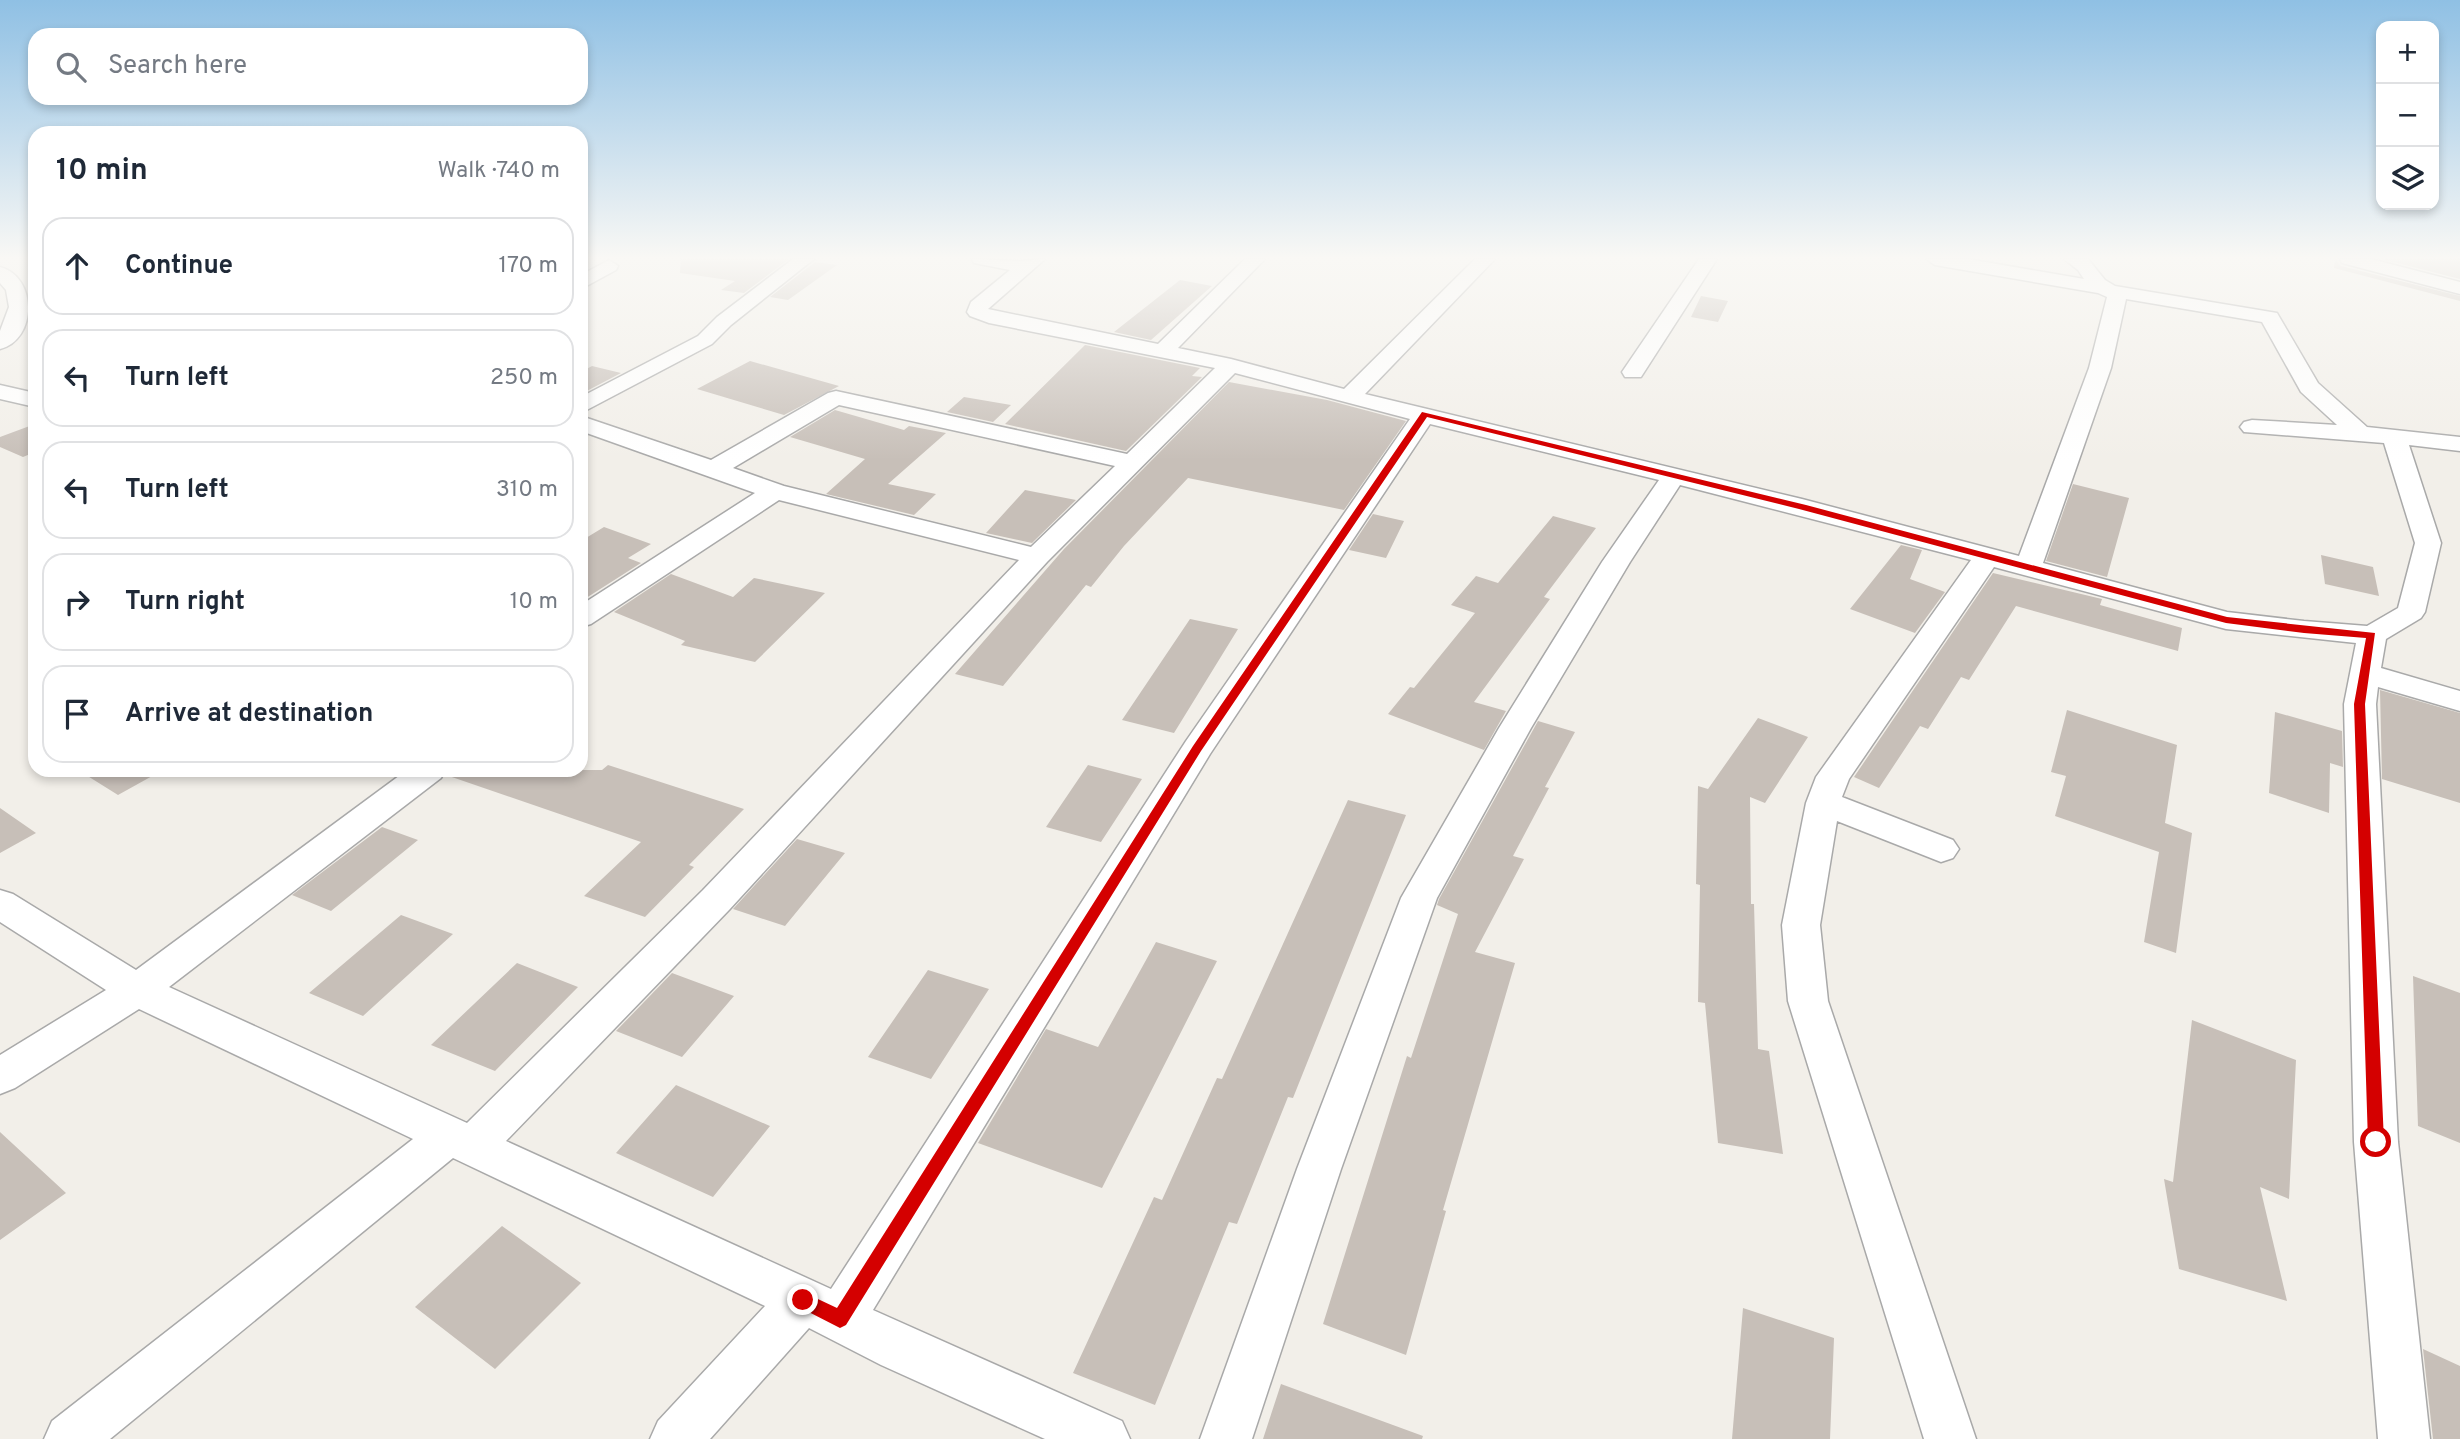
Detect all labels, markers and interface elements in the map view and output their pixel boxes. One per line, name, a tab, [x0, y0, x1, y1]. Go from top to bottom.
map controls	[2376, 21, 2439, 210]
button: +	[2376, 21, 2439, 84]
search box	[28, 28, 588, 105]
icon: search	[52, 48, 90, 86]
text: Search here	[108, 50, 247, 83]
button: −	[2376, 84, 2439, 147]
button: layers	[2376, 147, 2439, 210]
text: 10 min	[56, 153, 148, 190]
text: Walk · 740 m	[437, 157, 560, 186]
icon: ahead	[58, 247, 96, 285]
text: Continue	[125, 250, 233, 283]
text: 170 m	[499, 252, 558, 281]
icon: left	[58, 359, 96, 397]
text: Turn left	[125, 362, 229, 395]
text: 250 m	[490, 364, 558, 393]
icon: left	[58, 471, 96, 509]
text: Turn left	[125, 474, 229, 507]
text: 310 m	[496, 476, 558, 505]
icon: right	[58, 583, 96, 621]
text: Turn right	[125, 586, 245, 619]
text: 10 m	[510, 588, 558, 617]
icon: arrive	[58, 695, 96, 733]
text: Arrive at destination	[125, 698, 373, 731]
route start	[2360, 1126, 2391, 1157]
route end	[787, 1284, 818, 1315]

